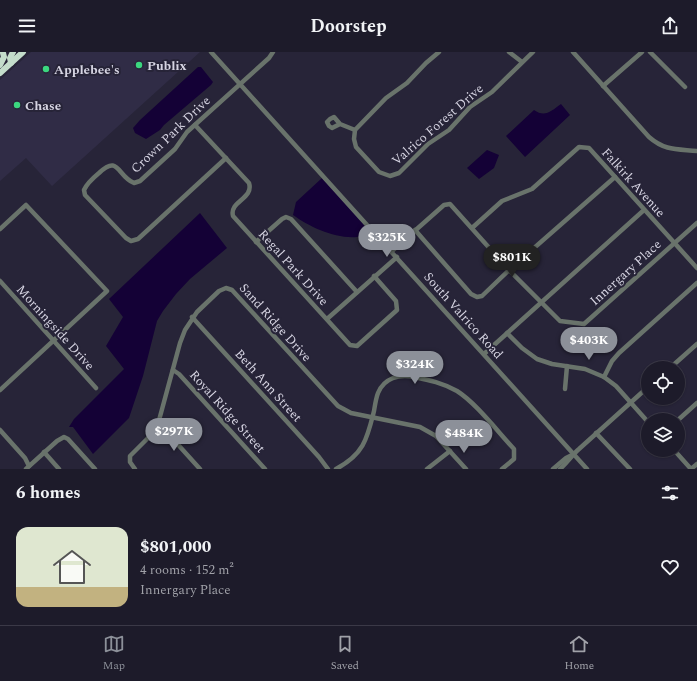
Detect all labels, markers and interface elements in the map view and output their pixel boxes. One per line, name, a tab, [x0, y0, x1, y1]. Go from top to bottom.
text: Doorstep	[310, 13, 387, 40]
icon: menu	[16, 15, 38, 37]
icon: share	[659, 15, 681, 37]
place label: Publix	[147, 56, 187, 76]
place label: Applebee's	[54, 60, 120, 80]
marker: Publix	[134, 60, 144, 70]
marker: Applebee's	[41, 64, 51, 74]
street label: Valrico Forest Drive	[387, 79, 488, 170]
street label: Crown Park Drive	[126, 91, 215, 178]
place label: Chase	[25, 96, 61, 116]
marker: Chase	[12, 100, 22, 110]
street label: Falkirk Avenue	[597, 143, 670, 222]
pin: $325K	[359, 224, 415, 258]
street label: Regal Park Drive	[253, 225, 333, 310]
text: $325K	[367, 227, 407, 247]
street label: Innergary Place	[585, 235, 666, 310]
pin: $801K	[484, 244, 540, 278]
text: $801K	[492, 247, 532, 267]
street label: South Valrico Road	[419, 268, 508, 364]
street label: Sand Ridge Drive	[234, 279, 316, 366]
street label: Morningside Drive	[11, 280, 99, 375]
pin: $403K	[561, 327, 617, 361]
text: $403K	[569, 330, 609, 350]
street label: Beth Ann Street	[230, 345, 307, 427]
pin: $324K	[387, 351, 443, 385]
text: $324K	[395, 354, 435, 374]
map controls	[641, 361, 685, 457]
button: locate	[641, 361, 685, 405]
street label: Royal Ridge Street	[184, 366, 270, 458]
button: layers	[641, 413, 685, 457]
pin: $297K	[146, 418, 202, 452]
pin: $484K	[436, 420, 492, 454]
text: $297K	[154, 421, 194, 441]
text: $484K	[444, 423, 484, 443]
text: 6 homes	[16, 480, 81, 506]
icon: filters	[659, 482, 681, 504]
text: $801,000	[140, 534, 211, 560]
icon: home	[48, 543, 96, 591]
icon: heart	[659, 556, 681, 578]
text: 4 rooms · 152 m²	[140, 560, 234, 580]
text: Innergary Place	[140, 580, 231, 600]
tab: Map	[103, 633, 125, 674]
tab: Saved	[331, 633, 359, 674]
tab: Home	[565, 633, 594, 674]

